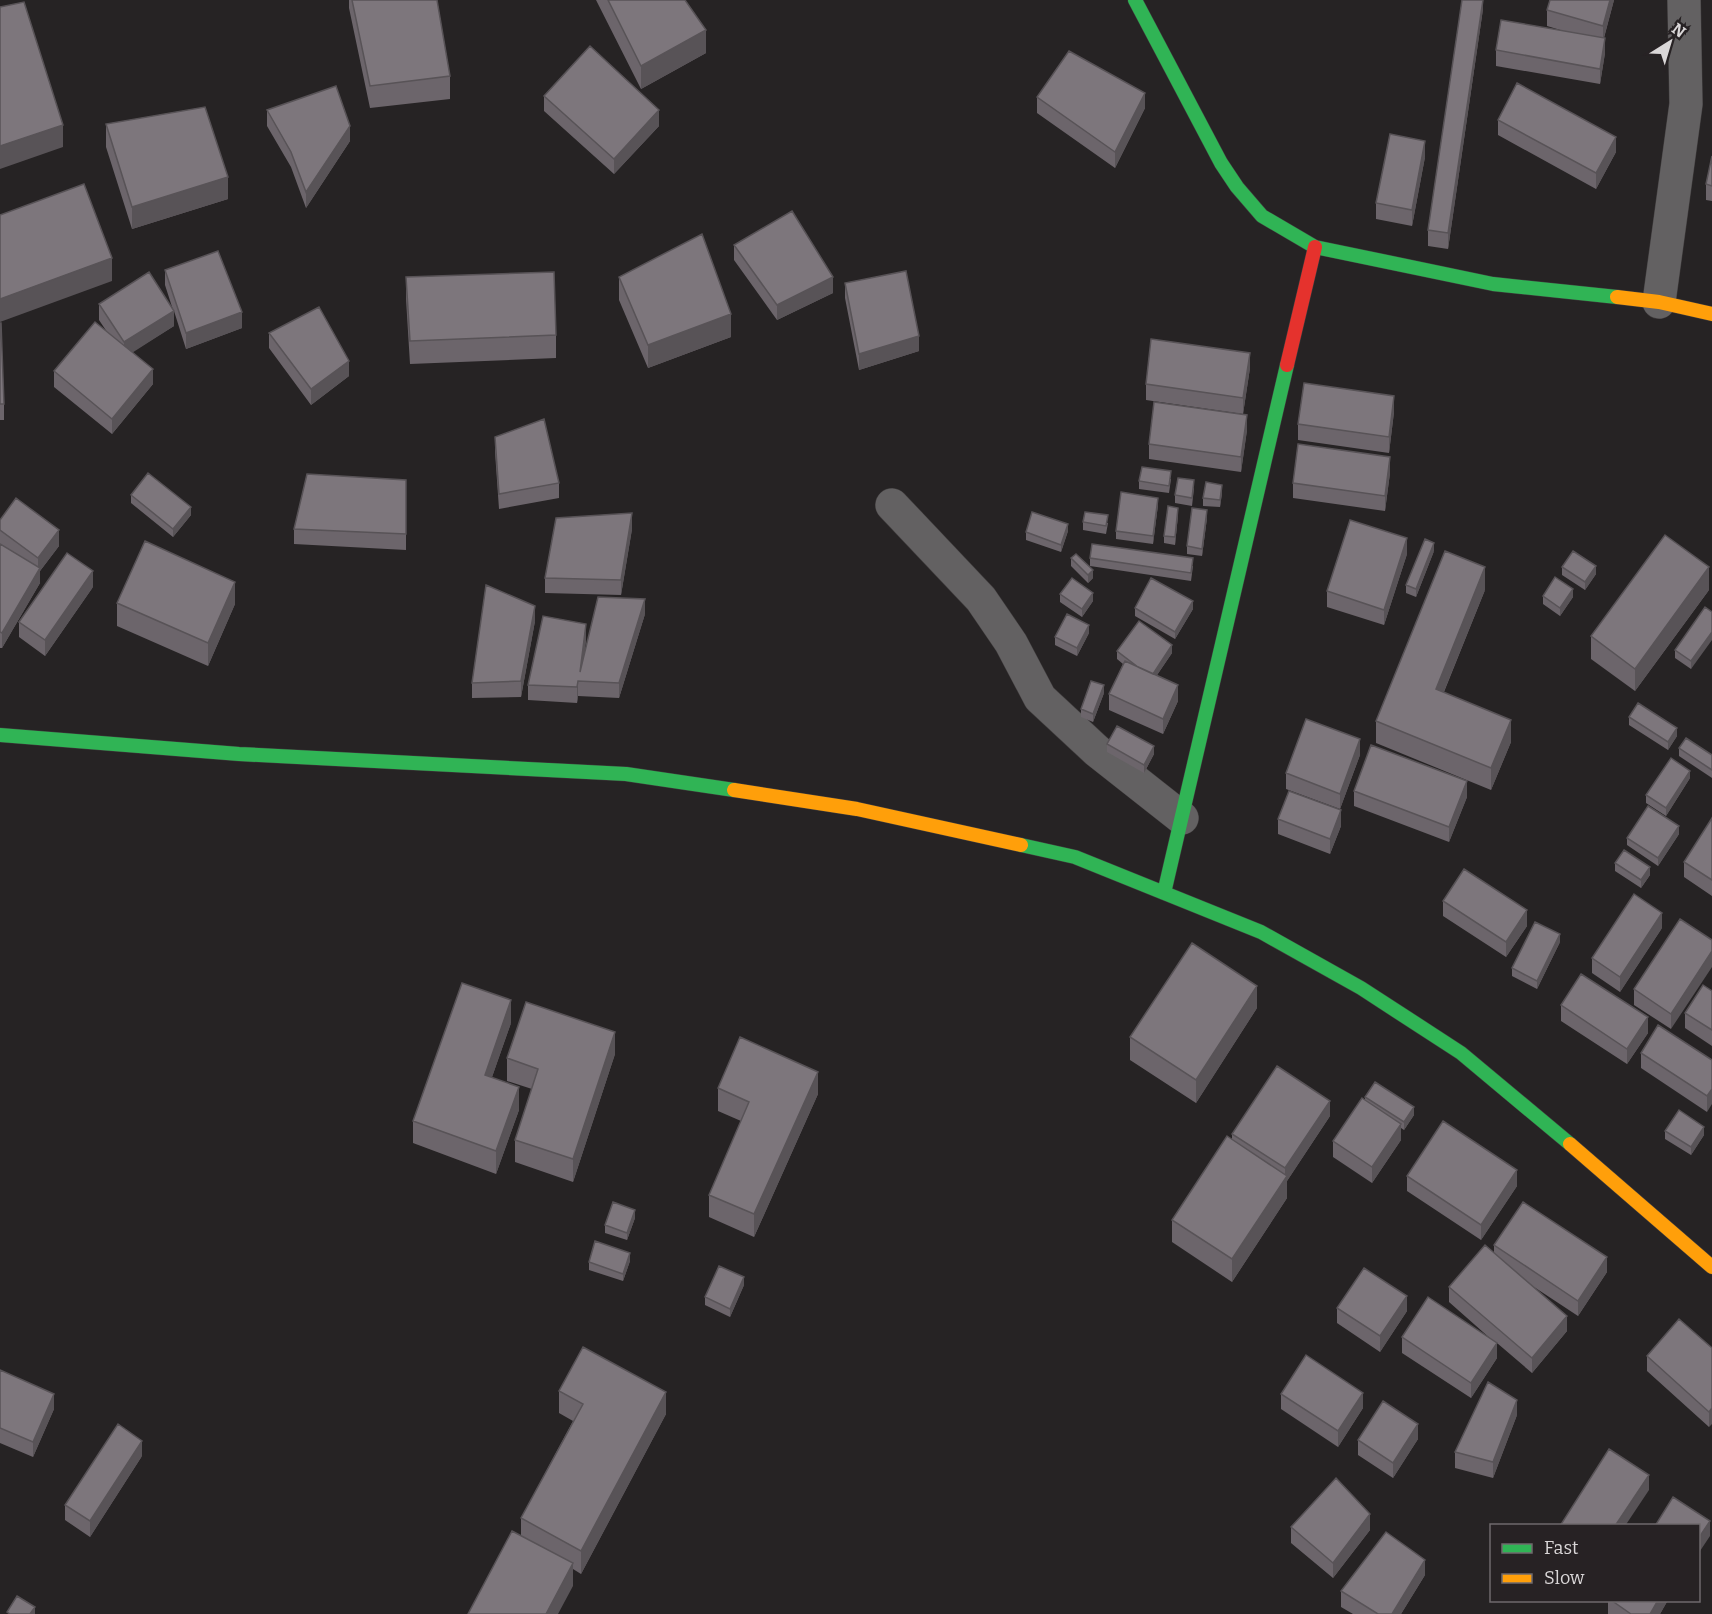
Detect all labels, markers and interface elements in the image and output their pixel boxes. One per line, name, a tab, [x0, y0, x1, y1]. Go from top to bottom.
north arrow	[1640, 12, 1700, 72]
text: N	[1668, 19, 1689, 42]
legend	[1490, 1524, 1700, 1602]
text: Fast	[1544, 1537, 1579, 1559]
text: Slow	[1544, 1567, 1585, 1589]

